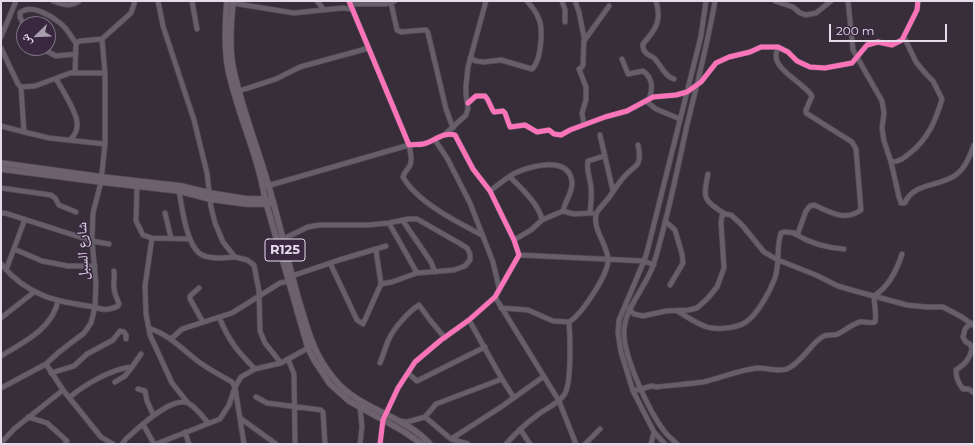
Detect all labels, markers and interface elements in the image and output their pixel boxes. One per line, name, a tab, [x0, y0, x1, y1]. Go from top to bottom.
north arrow	[16, 16, 56, 56]
scale bar	[831, 16, 949, 42]
text: 200 m	[836, 23, 875, 38]
text: ش	[17, 32, 35, 48]
street label: شارع السبل	[74, 222, 92, 280]
road number: R125	[265, 239, 305, 261]

